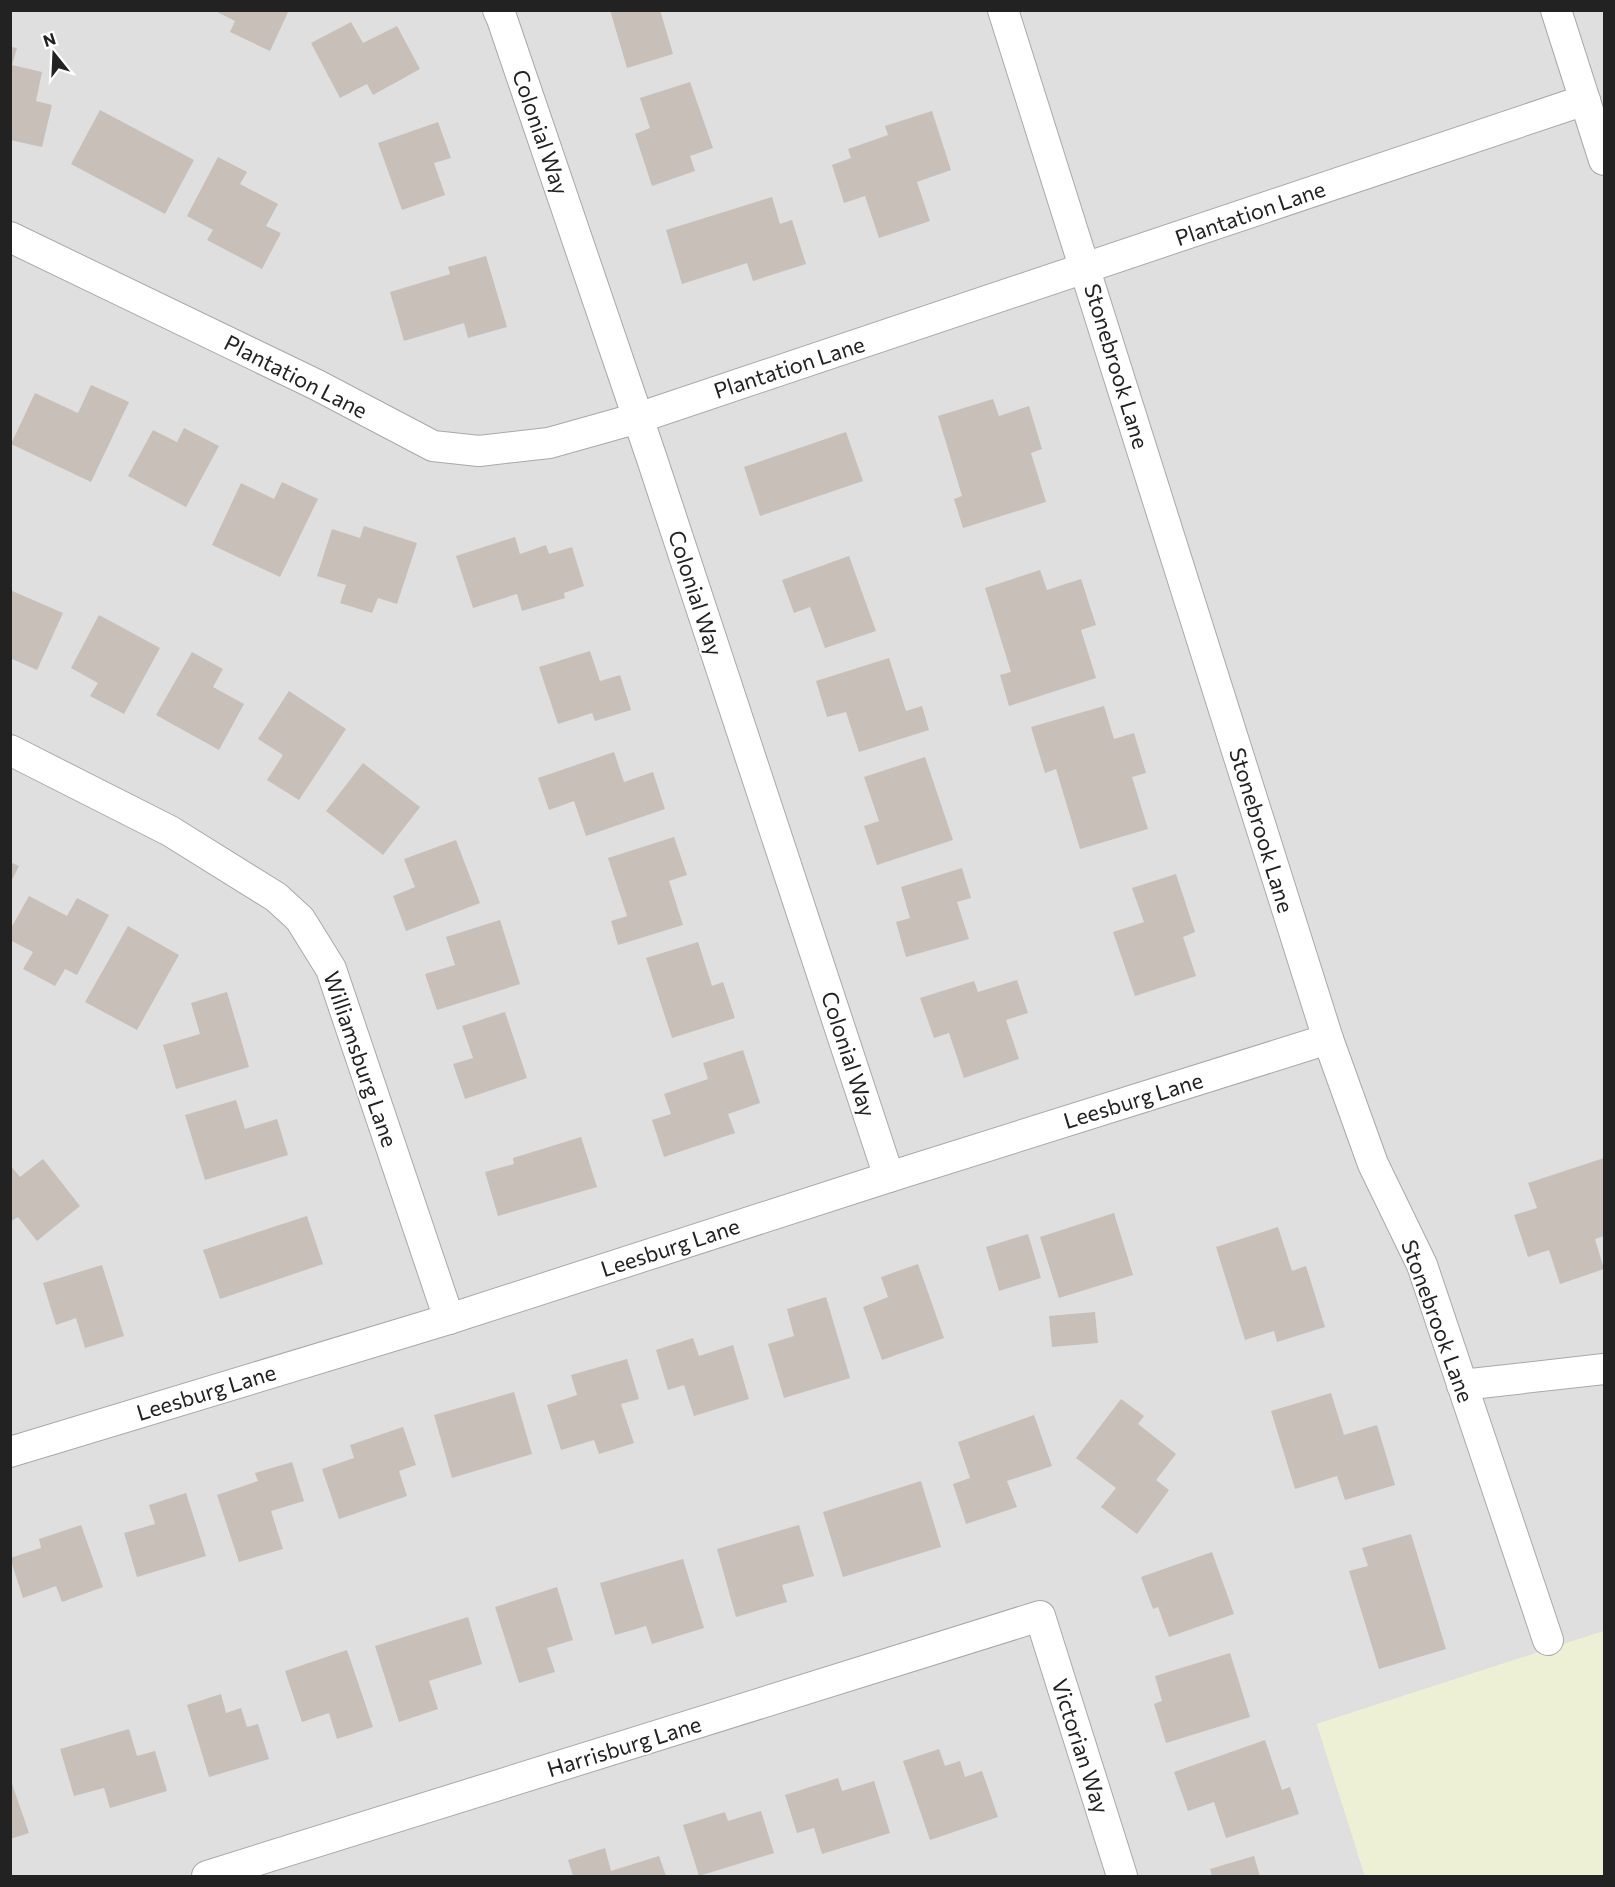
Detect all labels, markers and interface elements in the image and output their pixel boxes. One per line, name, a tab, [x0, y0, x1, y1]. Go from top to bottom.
north arrow	[24, 24, 84, 84]
text: N	[41, 28, 58, 50]
street label: Colonial Way	[507, 66, 575, 198]
street label: Plantation Lane	[1171, 175, 1329, 251]
street label: Stonebrook Lane	[1079, 280, 1155, 452]
street label: Plantation Lane	[220, 328, 372, 424]
street label: Plantation Lane	[710, 330, 868, 404]
street label: Colonial Way	[663, 527, 729, 659]
street label: Stonebrook Lane	[1224, 744, 1300, 916]
street label: Williamsburg Lane	[318, 968, 404, 1150]
street label: Colonial Way	[816, 988, 882, 1120]
street label: Leesburg Lane	[1060, 1066, 1206, 1134]
street label: Leesburg Lane	[597, 1212, 743, 1282]
street label: Stonebrook Lane	[1396, 1236, 1480, 1406]
street label: Leesburg Lane	[133, 1358, 279, 1426]
street label: Victorian Way	[1046, 1675, 1116, 1817]
street label: Harrisburg Lane	[544, 1710, 704, 1782]

